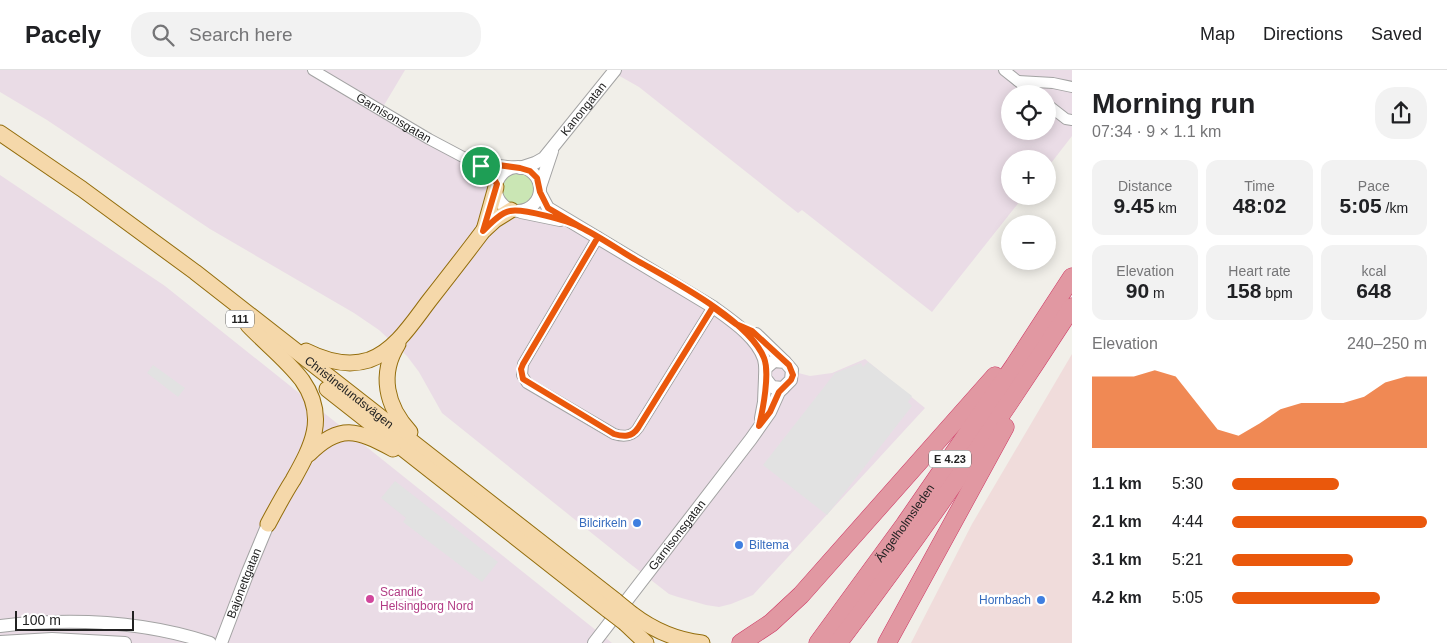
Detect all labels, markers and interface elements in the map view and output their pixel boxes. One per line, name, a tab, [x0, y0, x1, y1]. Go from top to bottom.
search box	[131, 12, 481, 57]
text: Pacely	[25, 21, 101, 48]
icon: search	[149, 21, 177, 49]
text: Search here	[189, 24, 293, 45]
text: Map	[1200, 24, 1235, 44]
text: Directions	[1263, 24, 1343, 44]
text: Saved	[1371, 24, 1422, 44]
street label: Kanongatan	[558, 79, 609, 139]
map controls	[1001, 85, 1056, 270]
button: locate	[1001, 85, 1056, 140]
button: share	[1375, 87, 1427, 139]
text: Morning run	[1092, 88, 1255, 119]
street label: Garnisonsgatan	[354, 90, 434, 146]
text: 07:34 · 9 × 1.1 km	[1092, 123, 1221, 140]
pin	[460, 145, 502, 187]
button: +	[1001, 150, 1056, 205]
icon: arrive	[467, 152, 495, 180]
text: Distance	[1118, 178, 1172, 194]
text: Time	[1244, 178, 1275, 194]
text: Pace	[1358, 178, 1390, 194]
text: 9.45	[1113, 194, 1154, 217]
text: 48:02	[1233, 194, 1286, 217]
text: 5:05	[1340, 194, 1382, 217]
text: km	[1154, 200, 1177, 216]
text: /km	[1382, 200, 1408, 216]
button: −	[1001, 215, 1056, 270]
text: Elevation	[1116, 263, 1174, 279]
text: Heart rate	[1228, 263, 1291, 279]
text: kcal	[1361, 263, 1386, 279]
text: 90	[1126, 279, 1149, 302]
text: 158	[1226, 279, 1261, 302]
text: 648	[1356, 279, 1391, 302]
text: m	[1149, 285, 1165, 301]
text: bpm	[1261, 285, 1293, 301]
road number: 111	[226, 310, 254, 328]
text: Elevation	[1092, 335, 1158, 352]
text: 240–250 m	[1347, 335, 1427, 352]
street label: Christinelundsvägen	[302, 353, 396, 431]
road number: E 4.23	[929, 450, 971, 468]
text: 1.1 km	[1092, 475, 1142, 492]
text: 5:30	[1172, 475, 1203, 492]
street label: Ängelholmsleden	[872, 482, 937, 565]
street label: Garnisonsgatan	[646, 497, 708, 573]
text: 2.1 km	[1092, 513, 1142, 530]
text: 4:44	[1172, 513, 1203, 530]
place label: Bilcirkeln	[579, 516, 627, 530]
marker: Bilcirkeln	[631, 517, 643, 529]
place label: Biltema	[749, 538, 789, 552]
marker: Biltema	[733, 539, 745, 551]
street label: Bajonettgatan	[224, 546, 264, 620]
text: 3.1 km	[1092, 551, 1142, 568]
text: 5:21	[1172, 551, 1203, 568]
place label: Scandic Helsingborg Nord	[380, 585, 473, 613]
text: 4.2 km	[1092, 589, 1142, 606]
text: 5:05	[1172, 589, 1203, 606]
marker: Scandic Helsingborg Nord	[364, 593, 376, 605]
place label: Hornbach	[979, 593, 1031, 607]
marker: Hornbach	[1035, 594, 1047, 606]
scale bar	[15, 608, 134, 631]
text: 100 m	[22, 612, 61, 628]

